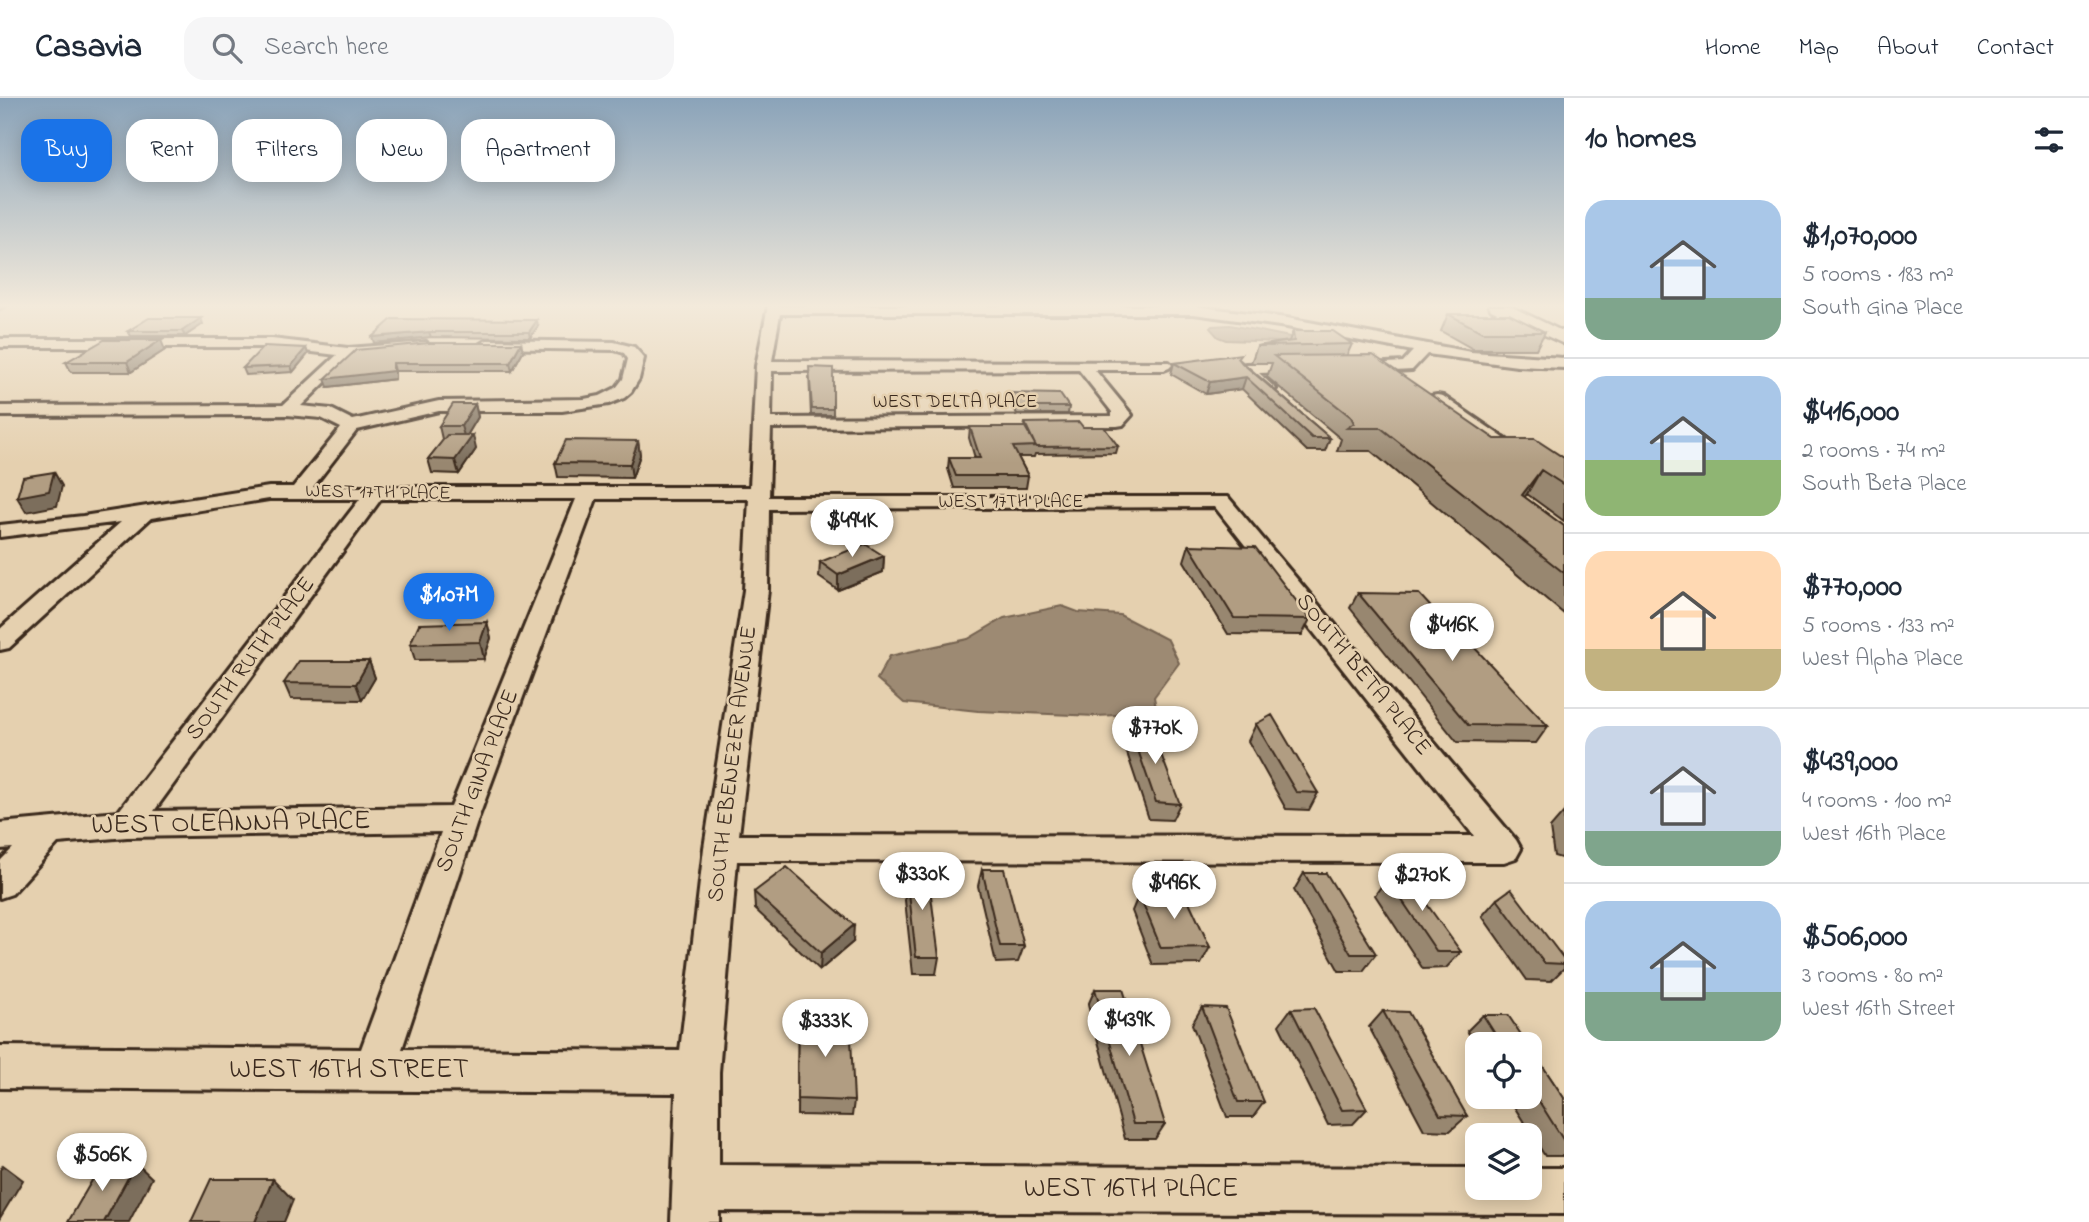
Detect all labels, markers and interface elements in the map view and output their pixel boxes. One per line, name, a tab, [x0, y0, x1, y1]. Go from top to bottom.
search box	[184, 17, 674, 80]
text: Casavia	[35, 24, 142, 72]
icon: search	[208, 29, 246, 67]
text: Search here	[264, 29, 389, 67]
text: Home	[1705, 31, 1761, 66]
text: Map	[1799, 31, 1839, 66]
text: About	[1877, 31, 1939, 66]
text: Contact	[1977, 31, 2054, 66]
text: 10 homes	[1585, 118, 1697, 162]
chip: Buy	[21, 119, 112, 182]
chip: Rent	[126, 119, 218, 182]
chip: Filters	[232, 119, 342, 182]
chip: New	[356, 119, 447, 182]
chip: Apartment	[461, 119, 615, 182]
icon: filters	[2030, 121, 2068, 159]
text: $1,070,000	[1802, 215, 1917, 259]
icon: home	[1641, 228, 1725, 312]
text: 5 rooms · 183 m²	[1802, 259, 1954, 292]
text: South Gina Place	[1802, 292, 1963, 325]
street label: WEST DELTA PLACE	[873, 389, 1037, 416]
text: $416,000	[1802, 391, 1899, 435]
icon: home	[1641, 404, 1725, 488]
text: 2 rooms · 74 m²	[1802, 435, 1946, 468]
text: South Beta Place	[1802, 468, 1967, 501]
street label: WEST 17TH PLACE	[305, 478, 451, 508]
street label: WEST 17TH PLACE	[938, 489, 1084, 516]
pin: $494K	[803, 500, 901, 559]
text: $494K	[827, 505, 877, 538]
text: $770,000	[1802, 566, 1902, 610]
street label: SOUTH RUTH PLACE	[178, 570, 324, 748]
pin: $1.07M	[392, 574, 506, 633]
text: $1.07M	[419, 579, 479, 612]
icon: home	[1641, 579, 1725, 663]
street label: SOUTH BETA PLACE	[1287, 587, 1439, 763]
pin: $416K	[1403, 603, 1501, 663]
text: $416K	[1426, 609, 1478, 642]
text: 5 rooms · 133 m²	[1802, 610, 1955, 643]
street label: SOUTH EBENEZER AVENUE	[700, 624, 766, 904]
text: West Alpha Place	[1802, 643, 1963, 676]
street label: SOUTH GINA PLACE	[428, 685, 528, 877]
pin: $770K	[1106, 706, 1204, 766]
text: $770K	[1128, 712, 1182, 745]
text: $439,000	[1802, 741, 1898, 785]
icon: home	[1641, 754, 1725, 838]
text: 4 rooms · 100 m²	[1802, 785, 1952, 818]
street label: WEST OLEANNA PLACE	[91, 801, 371, 847]
text: West 16th Place	[1802, 818, 1946, 851]
pin: $330K	[873, 852, 971, 912]
pin: $270K	[1373, 854, 1471, 913]
text: $330K	[895, 858, 949, 891]
text: $270K	[1394, 859, 1450, 892]
pin: $496K	[1125, 862, 1223, 921]
text: $496K	[1148, 867, 1200, 900]
text: $506,000	[1802, 916, 1908, 960]
icon: home	[1641, 929, 1725, 1013]
text: 3 rooms · 80 m²	[1802, 960, 1943, 993]
text: West 16th Street	[1802, 993, 1955, 1026]
pin: $439K	[1080, 998, 1178, 1058]
pin: $333K	[776, 1000, 874, 1059]
text: $439K	[1104, 1004, 1154, 1037]
text: $333K	[798, 1005, 852, 1038]
map controls	[1465, 1032, 1542, 1200]
button: locate	[1465, 1032, 1542, 1109]
street label: WEST 16TH STREET	[229, 1050, 469, 1091]
button: layers	[1465, 1123, 1542, 1200]
pin: $506K	[53, 1134, 151, 1193]
text: $506K	[73, 1139, 131, 1172]
street label: WEST 16TH PLACE	[1024, 1169, 1238, 1210]

